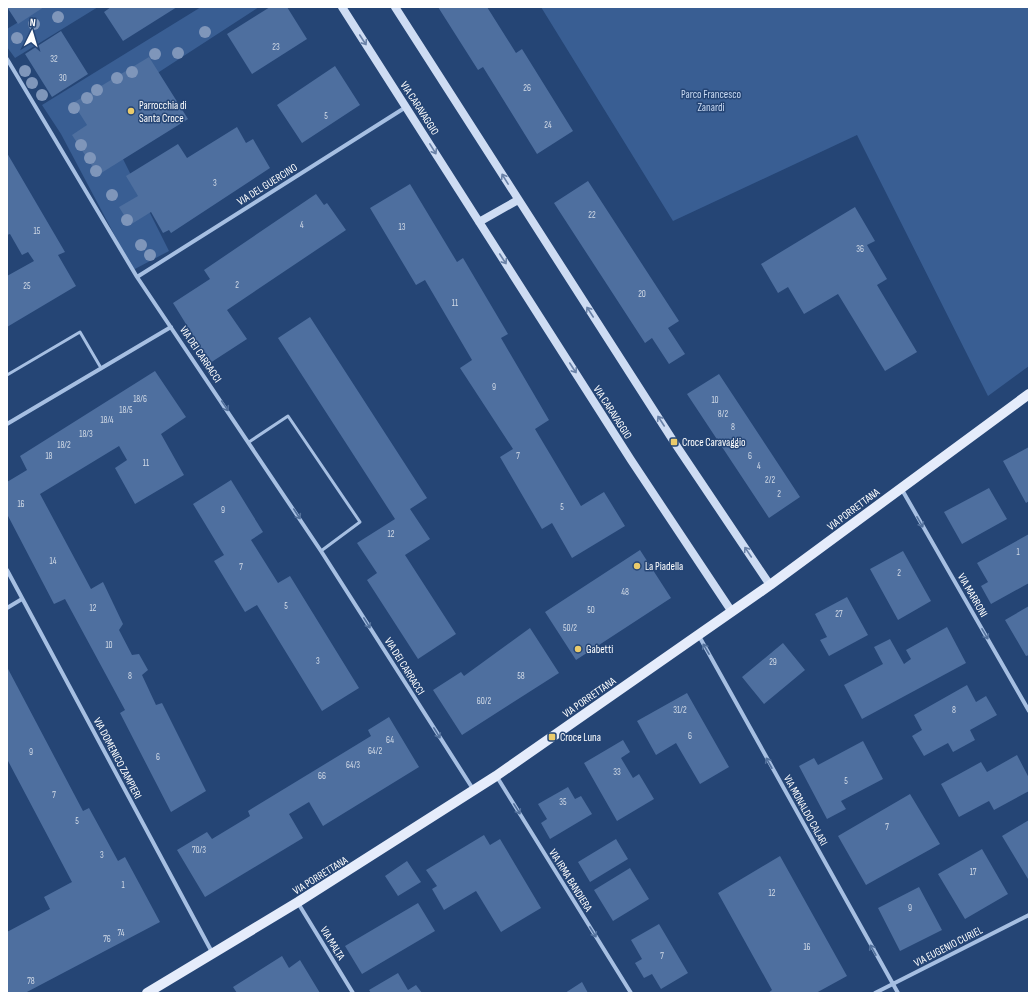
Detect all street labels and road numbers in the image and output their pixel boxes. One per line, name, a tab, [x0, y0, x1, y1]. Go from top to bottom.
street label: VIA CARAVAGGIO	[398, 79, 442, 137]
street label: VIA DEL GUERCINO	[235, 161, 300, 208]
street label: VIA DEI CARRACCI	[177, 324, 224, 385]
street label: VIA CARAVAGGIO	[591, 383, 635, 441]
street label: VIA PORRETTANA	[825, 485, 882, 533]
street label: VIA MARRONI	[955, 571, 990, 619]
street label: VIA DEI CARRACCI	[382, 635, 427, 697]
street label: VIA PORRETTANA	[560, 674, 619, 721]
street label: VIA DOMENICO ZAMPIERI	[91, 715, 144, 801]
street label: VIA MONALDO CALARI	[781, 773, 830, 848]
street label: VIA IRMA BANDIERA	[546, 847, 595, 914]
street label: VIA PORRETTANA	[291, 853, 350, 897]
street label: VIA MALTA	[317, 924, 348, 963]
street label: VIA EUGENIO CURIEL	[912, 924, 985, 969]

